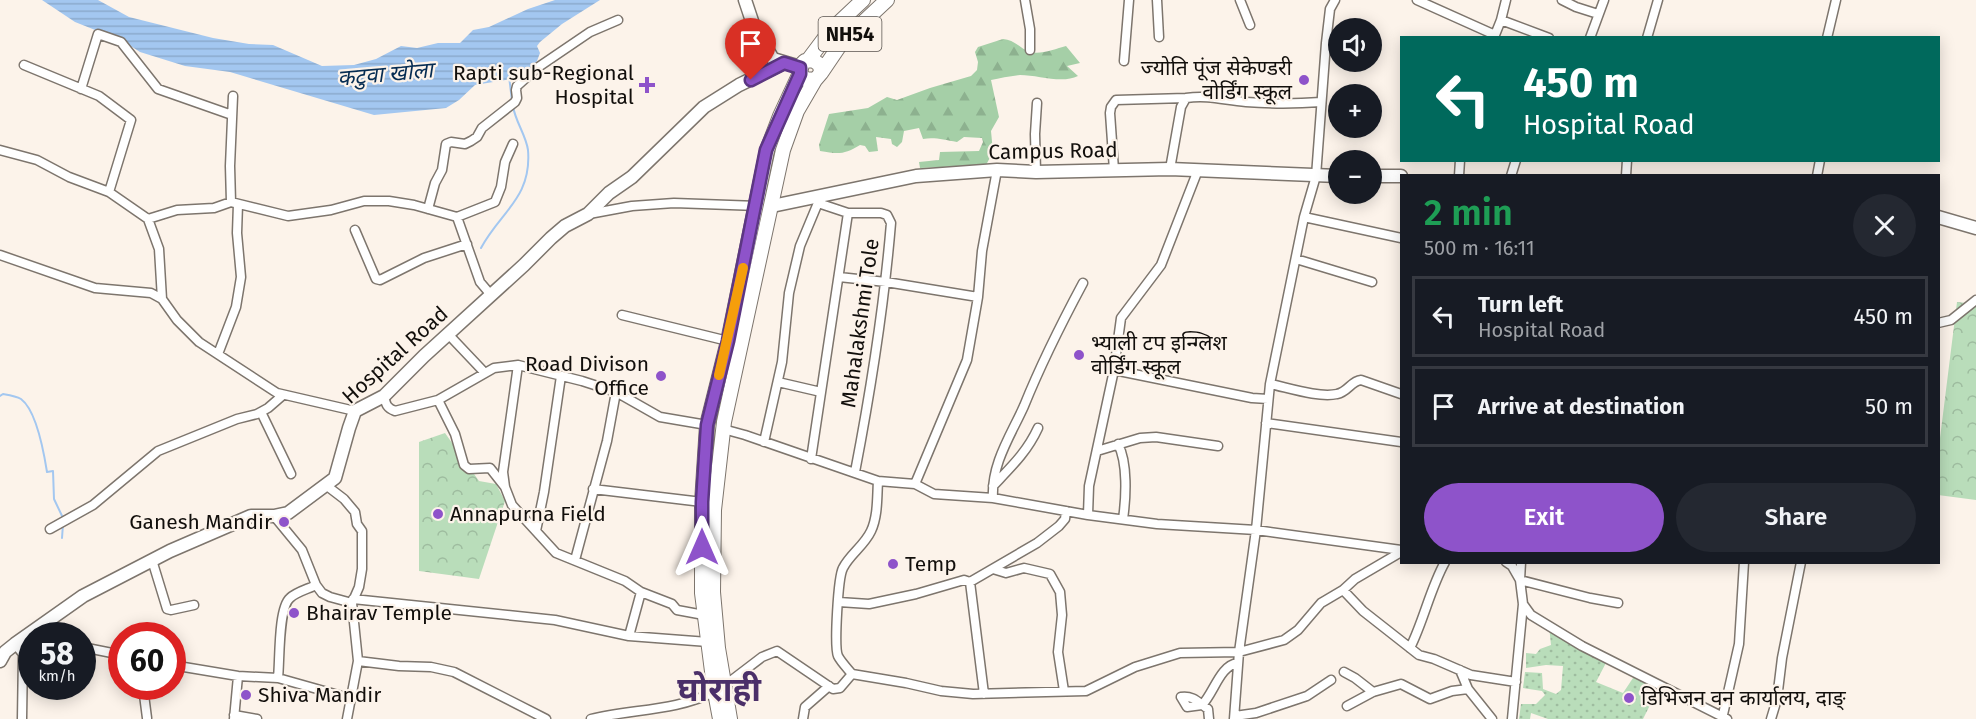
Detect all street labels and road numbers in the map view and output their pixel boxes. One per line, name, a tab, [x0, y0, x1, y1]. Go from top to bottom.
road number: NH54	[818, 17, 882, 51]
street label: Campus Road	[988, 137, 1118, 165]
street label: Mahalakshmi Tole	[835, 237, 885, 409]
street label: Hospital Road	[337, 301, 453, 409]

